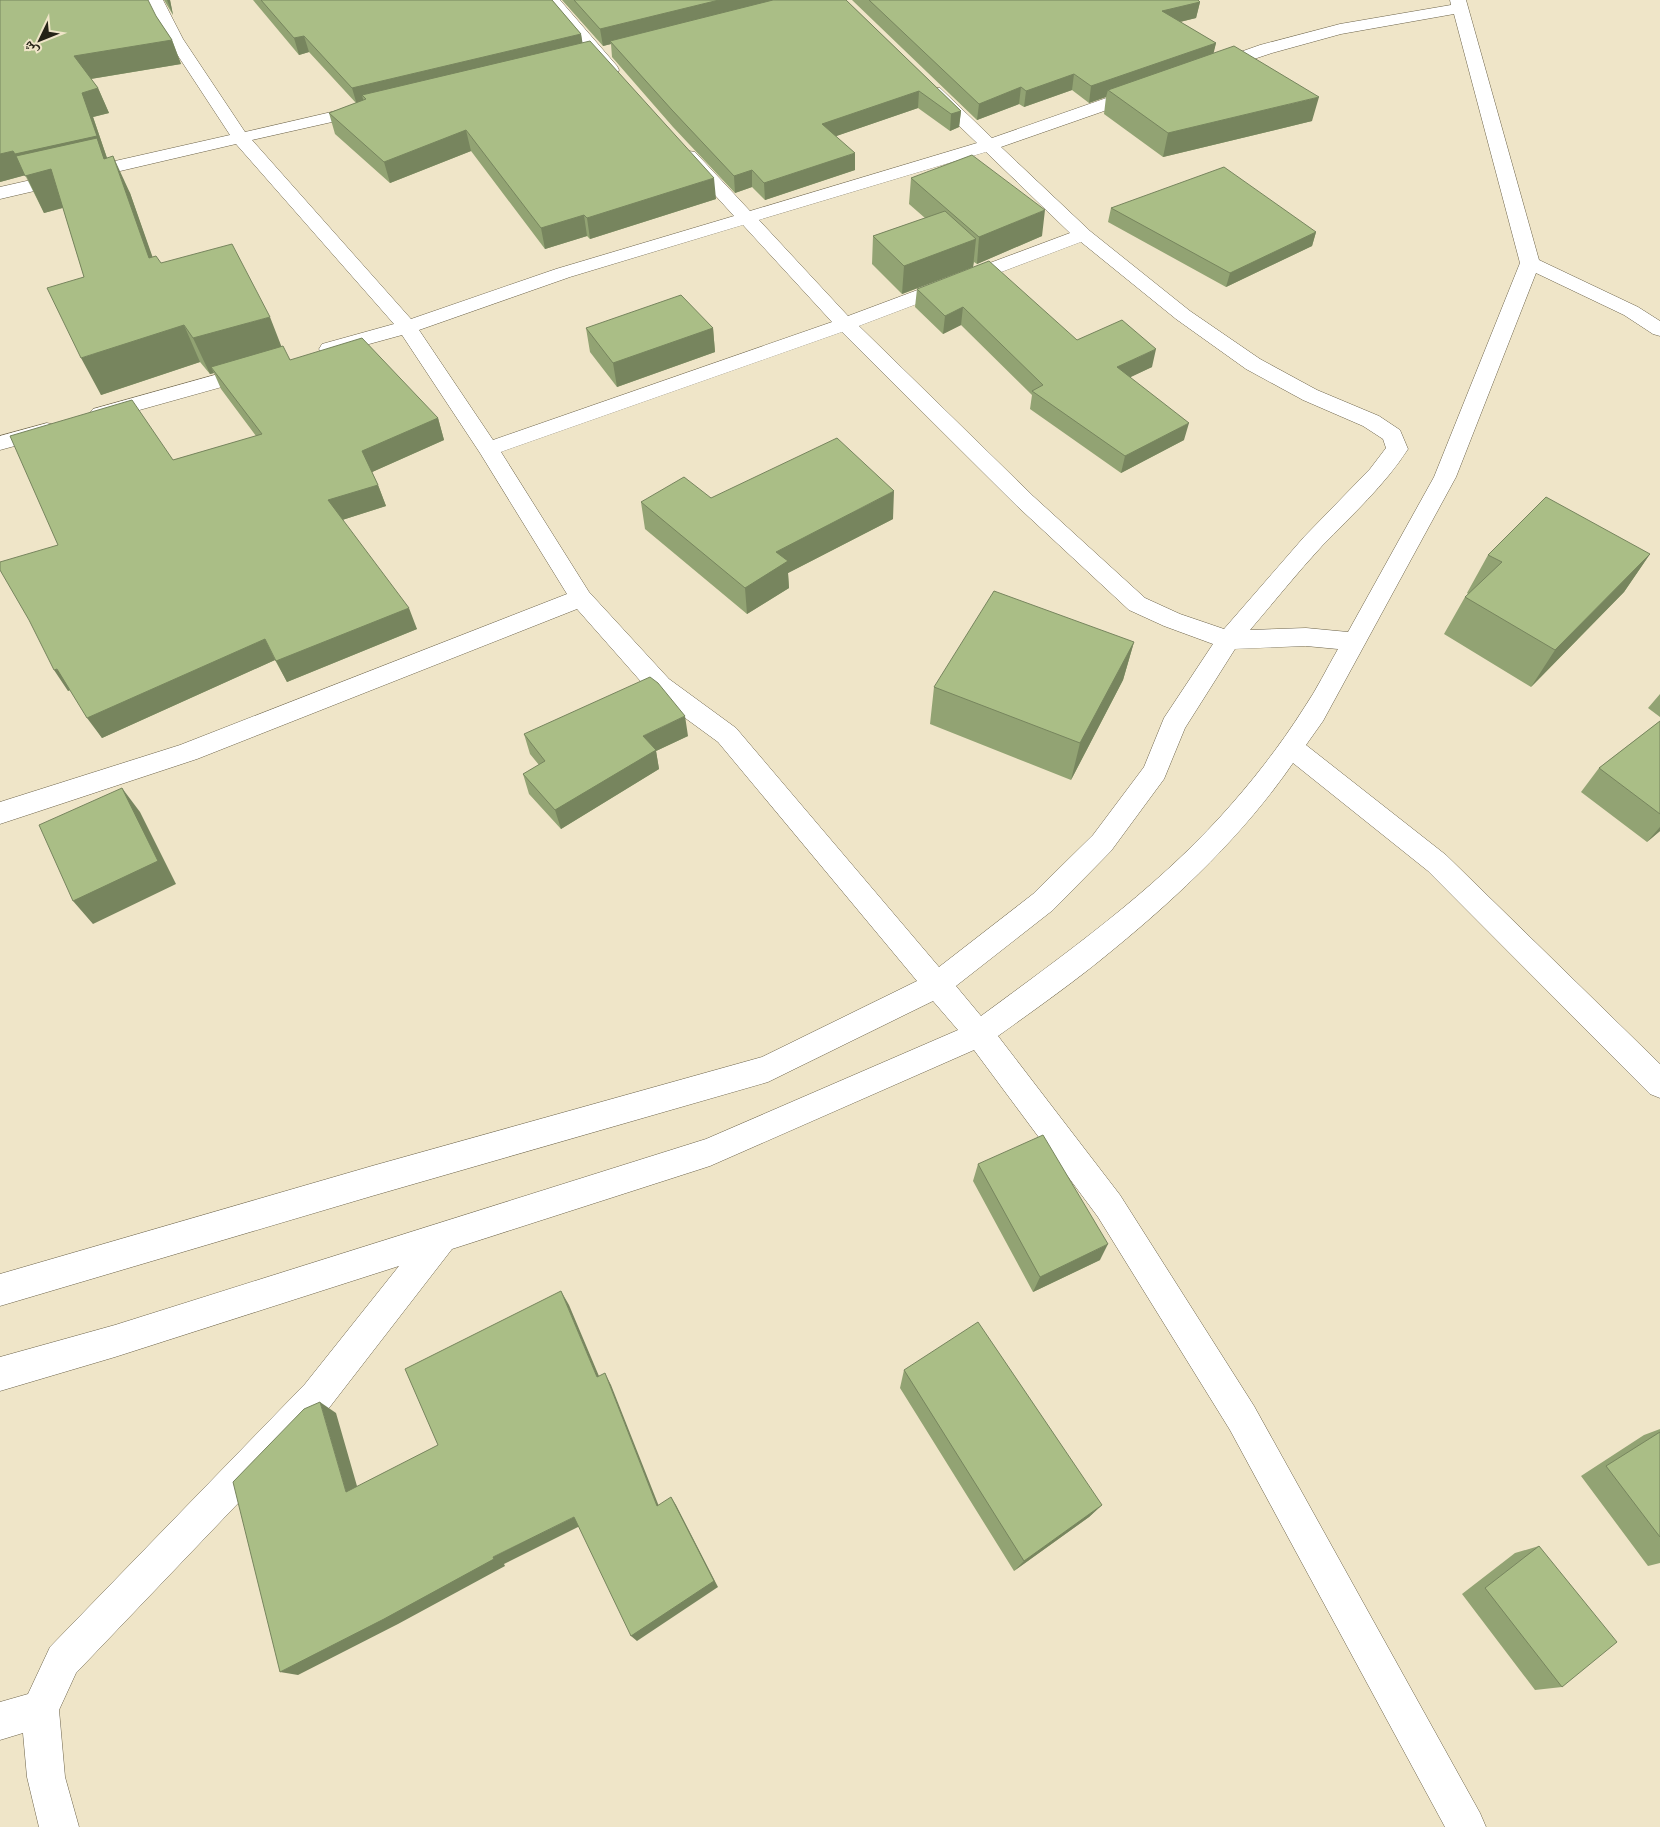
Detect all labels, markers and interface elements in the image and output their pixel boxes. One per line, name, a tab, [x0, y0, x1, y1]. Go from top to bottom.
north arrow	[15, 15, 65, 65]
text: ش	[19, 37, 42, 60]

